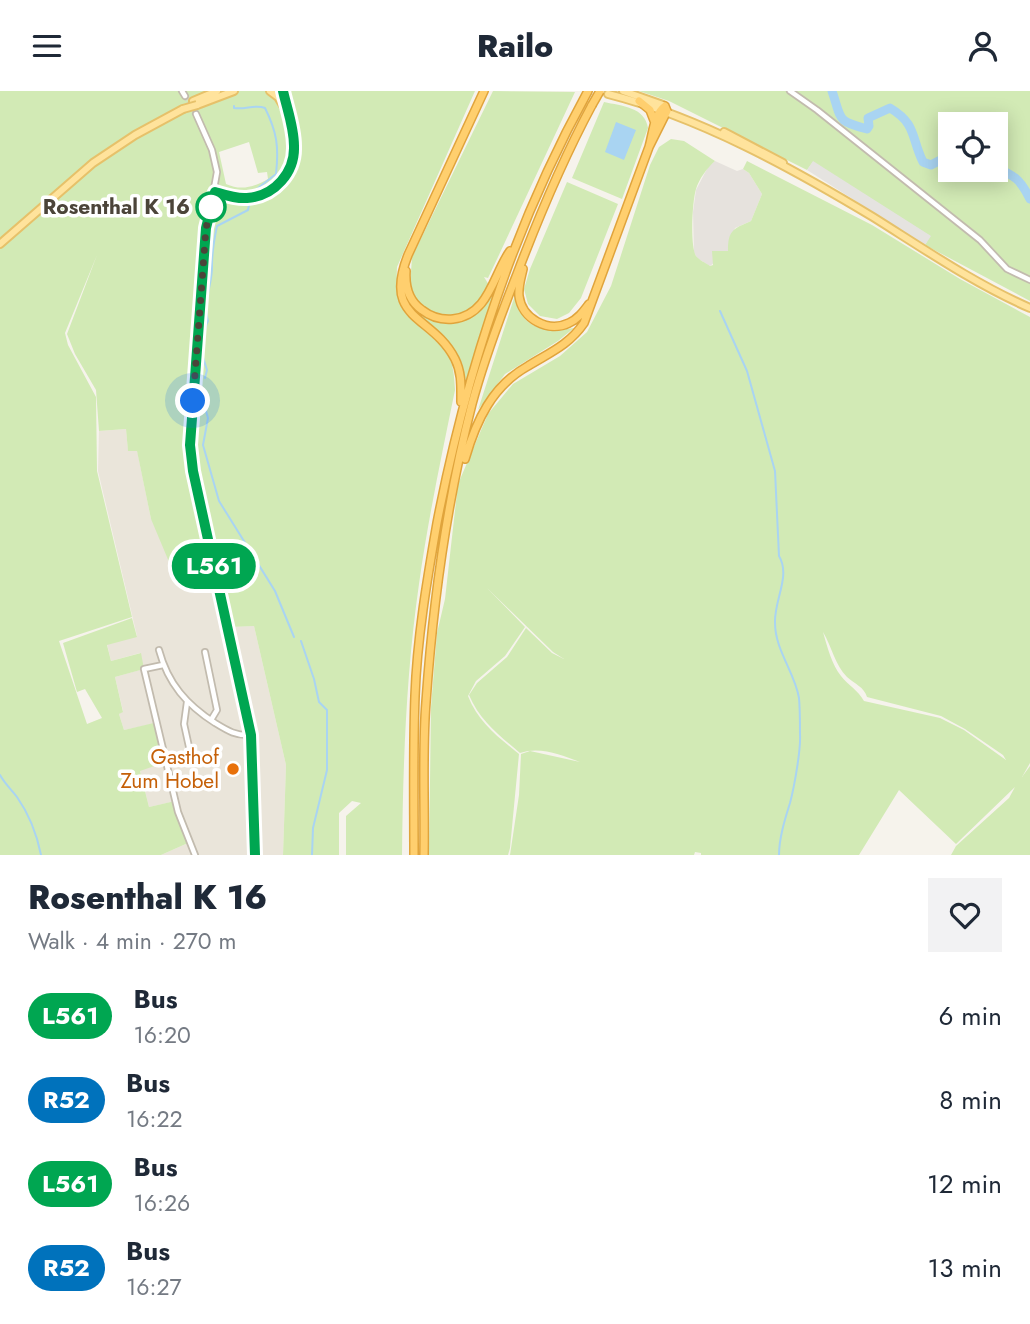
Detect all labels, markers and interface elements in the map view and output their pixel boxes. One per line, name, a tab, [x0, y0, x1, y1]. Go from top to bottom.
text: Railo	[477, 23, 553, 69]
icon: menu	[28, 27, 66, 65]
icon: person	[964, 27, 1002, 65]
map controls	[938, 112, 1008, 182]
button: locate	[938, 112, 1008, 182]
place label: Rosenthal K 16	[43, 192, 190, 222]
marker: Rosenthal K 16	[196, 192, 226, 222]
your location	[175, 383, 210, 418]
line badge: L561	[165, 543, 263, 589]
text: L561	[186, 548, 242, 583]
place label: Gasthof Zum Hobel	[120, 742, 220, 796]
marker: Gasthof Zum Hobel	[225, 761, 241, 777]
text: Rosenthal K 16	[28, 874, 267, 921]
button: heart	[928, 878, 1002, 952]
text: Walk · 4 min · 270 m	[28, 924, 236, 958]
text: Bus	[133, 980, 178, 1018]
text: 6 min	[939, 997, 1002, 1035]
text: L561	[42, 998, 98, 1033]
text: 16:20	[133, 1018, 191, 1052]
text: Bus	[126, 1064, 170, 1102]
text: 8 min	[939, 1081, 1002, 1119]
text: R52	[43, 1082, 90, 1117]
text: 16:22	[126, 1102, 183, 1136]
text: Bus	[133, 1148, 178, 1186]
text: 12 min	[927, 1165, 1002, 1203]
text: L561	[42, 1166, 98, 1201]
text: 16:26	[133, 1186, 190, 1220]
text: Bus	[126, 1232, 170, 1270]
text: 13 min	[928, 1249, 1002, 1287]
text: R52	[43, 1250, 90, 1285]
text: 16:27	[126, 1270, 182, 1304]

